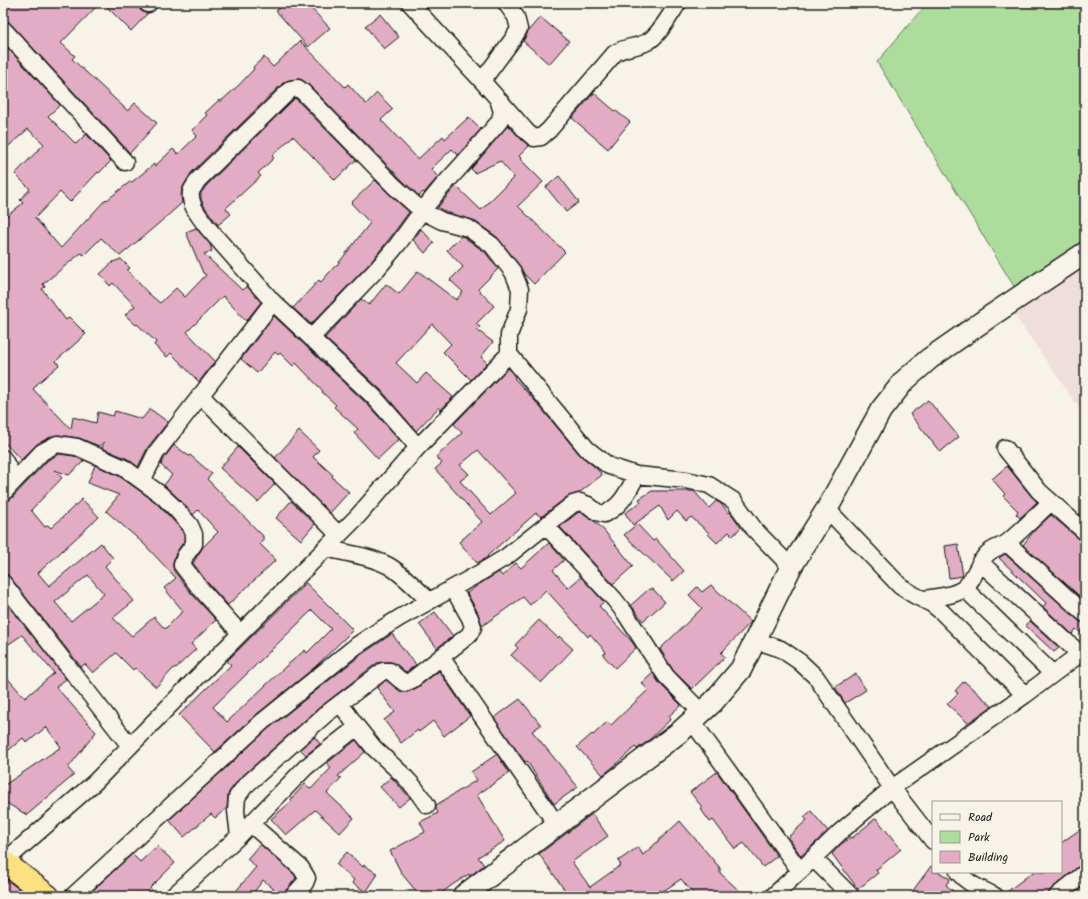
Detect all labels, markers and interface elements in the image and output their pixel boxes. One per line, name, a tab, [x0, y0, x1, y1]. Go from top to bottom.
legend	[932, 801, 1062, 873]
text: Road	[968, 808, 993, 827]
text: Park	[968, 828, 990, 847]
text: Building	[968, 848, 1008, 867]

